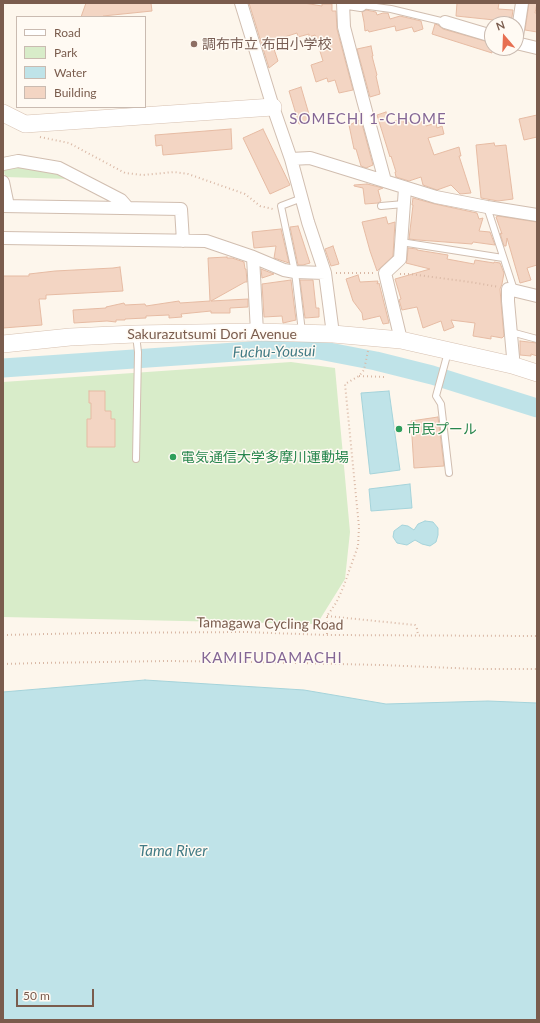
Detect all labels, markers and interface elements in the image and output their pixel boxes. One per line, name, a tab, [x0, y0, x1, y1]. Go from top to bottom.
legend	[16, 16, 146, 108]
north arrow	[484, 16, 524, 56]
text: N	[494, 18, 506, 33]
text: Road	[54, 25, 81, 40]
place label: 調布市立 布田小学校	[202, 36, 332, 52]
marker: 調布市立 布田小学校	[189, 39, 199, 49]
text: Park	[54, 45, 77, 60]
text: Water	[54, 65, 87, 80]
text: Building	[54, 85, 97, 100]
district label: SOMECHI 1-CHOME	[289, 110, 447, 128]
street label: Sakurazutsumi Dori Avenue	[127, 326, 297, 342]
water label: Fuchu-Yousui	[233, 342, 315, 362]
place label: 市民プール	[407, 421, 477, 437]
marker: 市民プール	[394, 424, 404, 434]
place label: 電気通信大学多摩川運動場	[181, 449, 349, 465]
marker: 電気通信大学多摩川運動場	[168, 452, 178, 462]
street label: Tamagawa Cycling Road	[196, 614, 344, 634]
district label: KAMIFUDAMACHI	[201, 649, 343, 667]
water label: Tama River	[139, 842, 207, 860]
scale bar	[18, 981, 96, 1007]
text: 50 m	[23, 988, 50, 1003]

